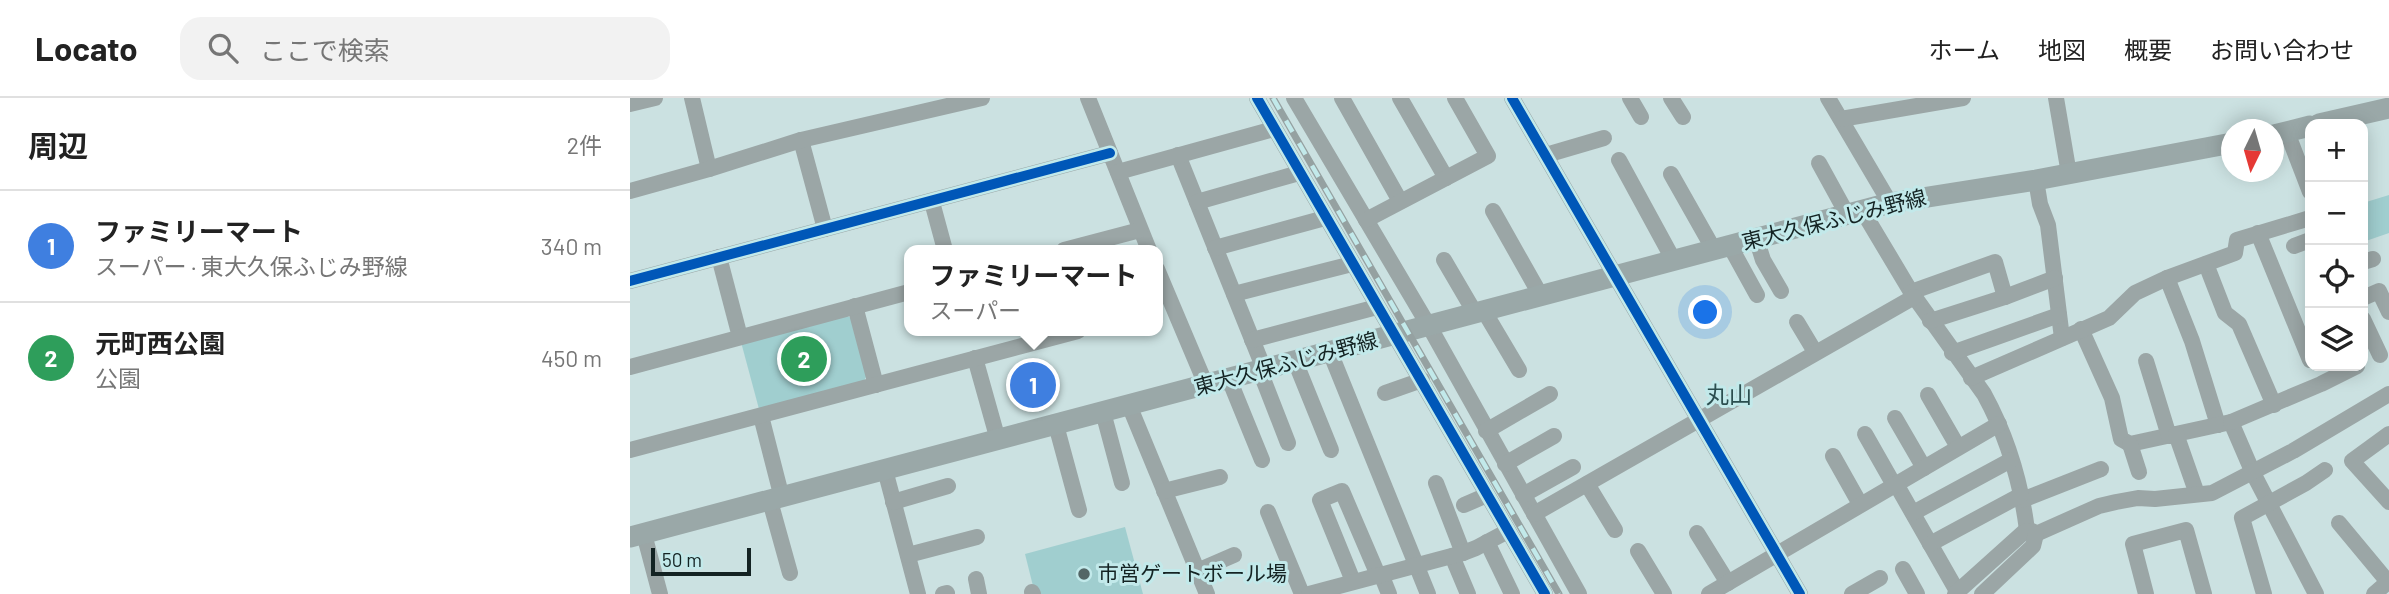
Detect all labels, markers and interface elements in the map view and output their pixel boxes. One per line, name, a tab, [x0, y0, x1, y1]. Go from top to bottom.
search box	[180, 17, 670, 80]
text: Locato	[35, 28, 138, 68]
icon: search	[204, 29, 242, 67]
text: ここで検索	[260, 34, 390, 65]
text: ホーム	[1929, 35, 2000, 64]
text: 地図	[2038, 35, 2086, 64]
text: 概要	[2124, 35, 2172, 64]
text: お問い合わせ	[2210, 35, 2354, 64]
north arrow	[2221, 119, 2284, 182]
map controls	[2305, 119, 2368, 371]
button: +	[2305, 119, 2368, 182]
text: 周辺	[28, 127, 88, 163]
text: 2件	[567, 131, 602, 159]
button: −	[2305, 182, 2368, 245]
street label: 東大久保ふじみ野線	[1739, 184, 1928, 254]
text: ファミリーマート	[95, 215, 303, 246]
text: 1	[47, 232, 55, 260]
text: 340 m	[541, 232, 602, 260]
popup	[904, 245, 1163, 336]
button: locate	[2305, 245, 2368, 308]
text: スーパー · 東大久保ふじみ野線	[95, 252, 408, 280]
text: ファミリーマート	[929, 259, 1138, 290]
your location	[1688, 295, 1722, 329]
text: スーパー	[929, 296, 1021, 324]
button: layers	[2305, 308, 2368, 371]
street label: 東大久保ふじみ野線	[1191, 326, 1380, 399]
text: 元町西公園	[95, 327, 225, 358]
pin: 2	[781, 333, 827, 385]
text: 2	[45, 344, 57, 372]
text: 450 m	[541, 344, 602, 372]
pin: 1	[1010, 359, 1056, 411]
text: 公園	[95, 364, 141, 392]
district label: 丸山	[1706, 380, 1752, 408]
scale bar	[651, 545, 751, 577]
text: 50 m	[662, 548, 702, 571]
place label: 市営ゲートボール場	[1098, 560, 1287, 585]
marker: 市営ゲートボール場	[1076, 566, 1092, 582]

